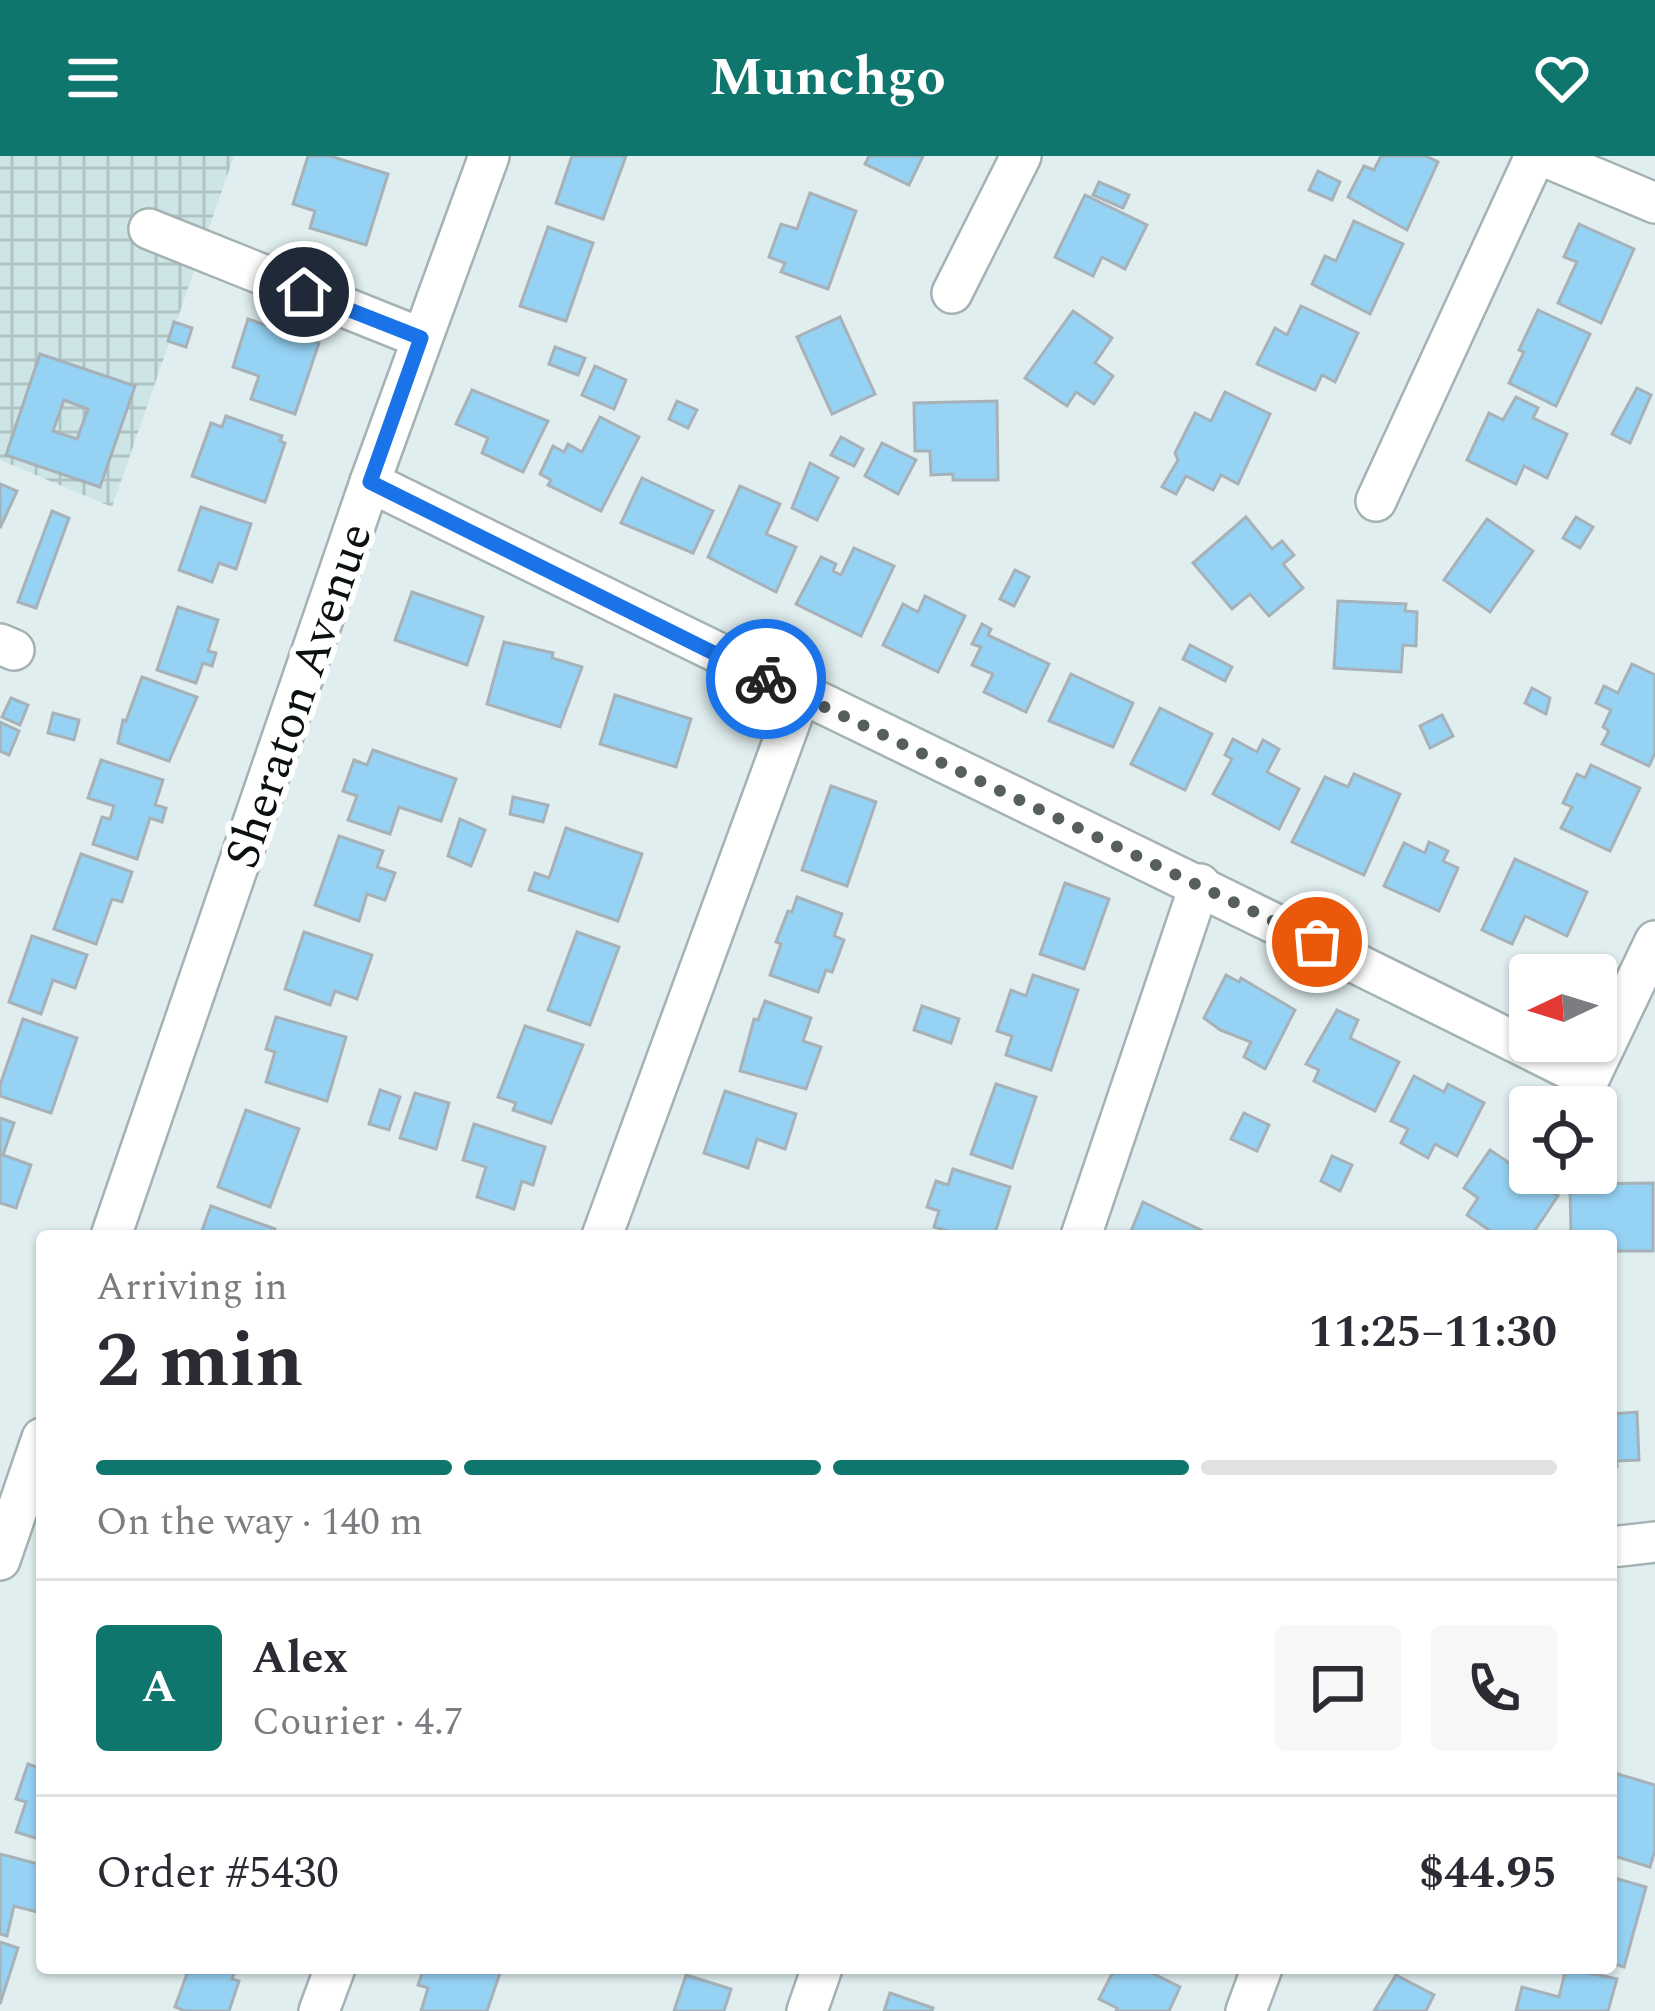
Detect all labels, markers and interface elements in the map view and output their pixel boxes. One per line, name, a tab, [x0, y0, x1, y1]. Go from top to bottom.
text: Munchgo	[709, 37, 946, 119]
icon: menu	[60, 45, 126, 111]
icon: heart	[1529, 45, 1595, 111]
pin	[253, 241, 355, 343]
icon: home	[271, 259, 337, 325]
street label: Sheraton Avenue	[206, 513, 393, 878]
courier	[706, 619, 826, 739]
icon: bike	[733, 646, 799, 712]
pin	[1266, 891, 1368, 993]
icon: bag	[1284, 909, 1350, 975]
north arrow	[1509, 954, 1617, 1062]
map controls	[1509, 954, 1617, 1194]
button: locate	[1509, 1086, 1617, 1194]
text: Arriving in	[96, 1258, 288, 1317]
text: 11:25–11:30	[1308, 1298, 1557, 1367]
text: 2 min	[96, 1302, 304, 1421]
text: On the way · 140 m	[96, 1493, 423, 1552]
text: Alex	[252, 1624, 348, 1693]
button: chat	[1275, 1625, 1401, 1751]
button: phone	[1431, 1625, 1557, 1751]
text: A	[142, 1653, 176, 1722]
text: Courier · 4.7	[252, 1693, 463, 1752]
text: Order #5430	[96, 1839, 339, 1908]
text: $44.95	[1419, 1839, 1557, 1908]

